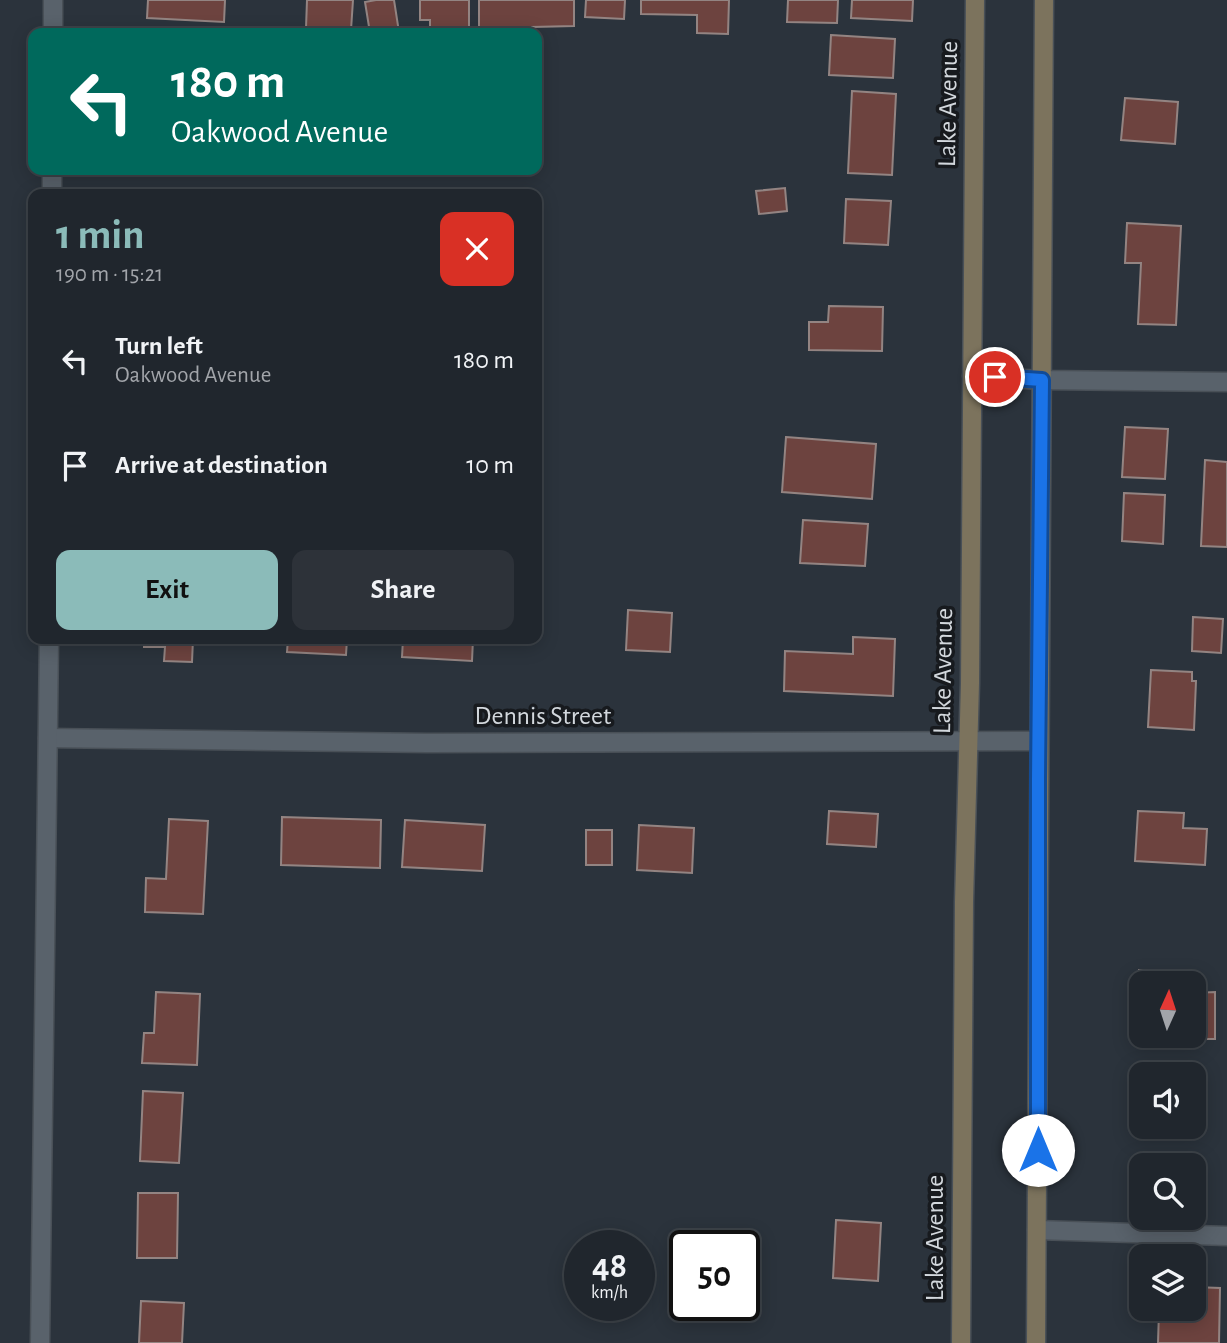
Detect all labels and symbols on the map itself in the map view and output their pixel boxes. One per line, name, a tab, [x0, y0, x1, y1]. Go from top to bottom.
street label: Lake Avenue	[934, 41, 962, 167]
pin	[965, 347, 1025, 407]
street label: Lake Avenue	[929, 608, 957, 734]
street label: Dennis Street	[475, 703, 611, 729]
north arrow	[1129, 971, 1206, 1048]
position arrow	[1001, 1113, 1075, 1187]
street label: Lake Avenue	[922, 1175, 948, 1301]
speed limit sign: 50	[669, 1230, 760, 1321]

